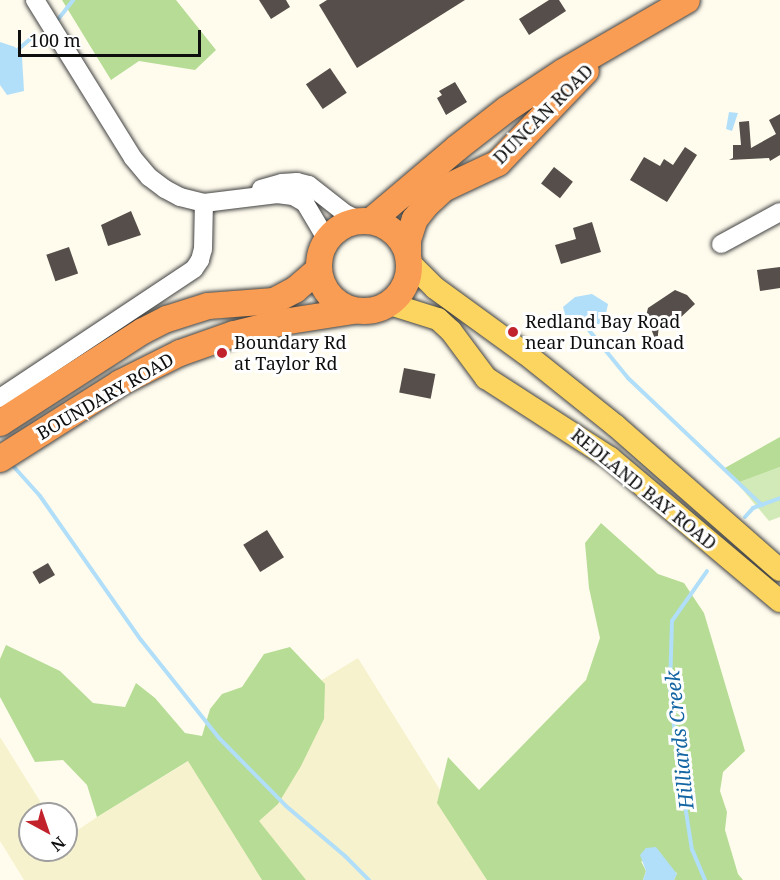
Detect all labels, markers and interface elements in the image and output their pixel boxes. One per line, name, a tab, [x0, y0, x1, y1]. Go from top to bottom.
scale bar	[21, 18, 204, 56]
text: 100 m	[29, 28, 81, 52]
street label: DUNCAN ROAD	[489, 60, 597, 168]
place label: Redland Bay Road near Duncan Road	[525, 311, 684, 354]
marker: Redland Bay Road near Duncan Road	[506, 325, 520, 339]
place label: Boundary Rd at Taylor Rd	[234, 332, 347, 374]
marker: Boundary Rd at Taylor Rd	[215, 346, 229, 360]
street label: BOUNDARY ROAD	[33, 348, 177, 444]
street label: REDLAND BAY ROAD	[567, 424, 721, 554]
water label: Hilliards Creek	[660, 669, 698, 811]
north arrow	[18, 802, 78, 862]
text: N	[46, 832, 70, 857]

